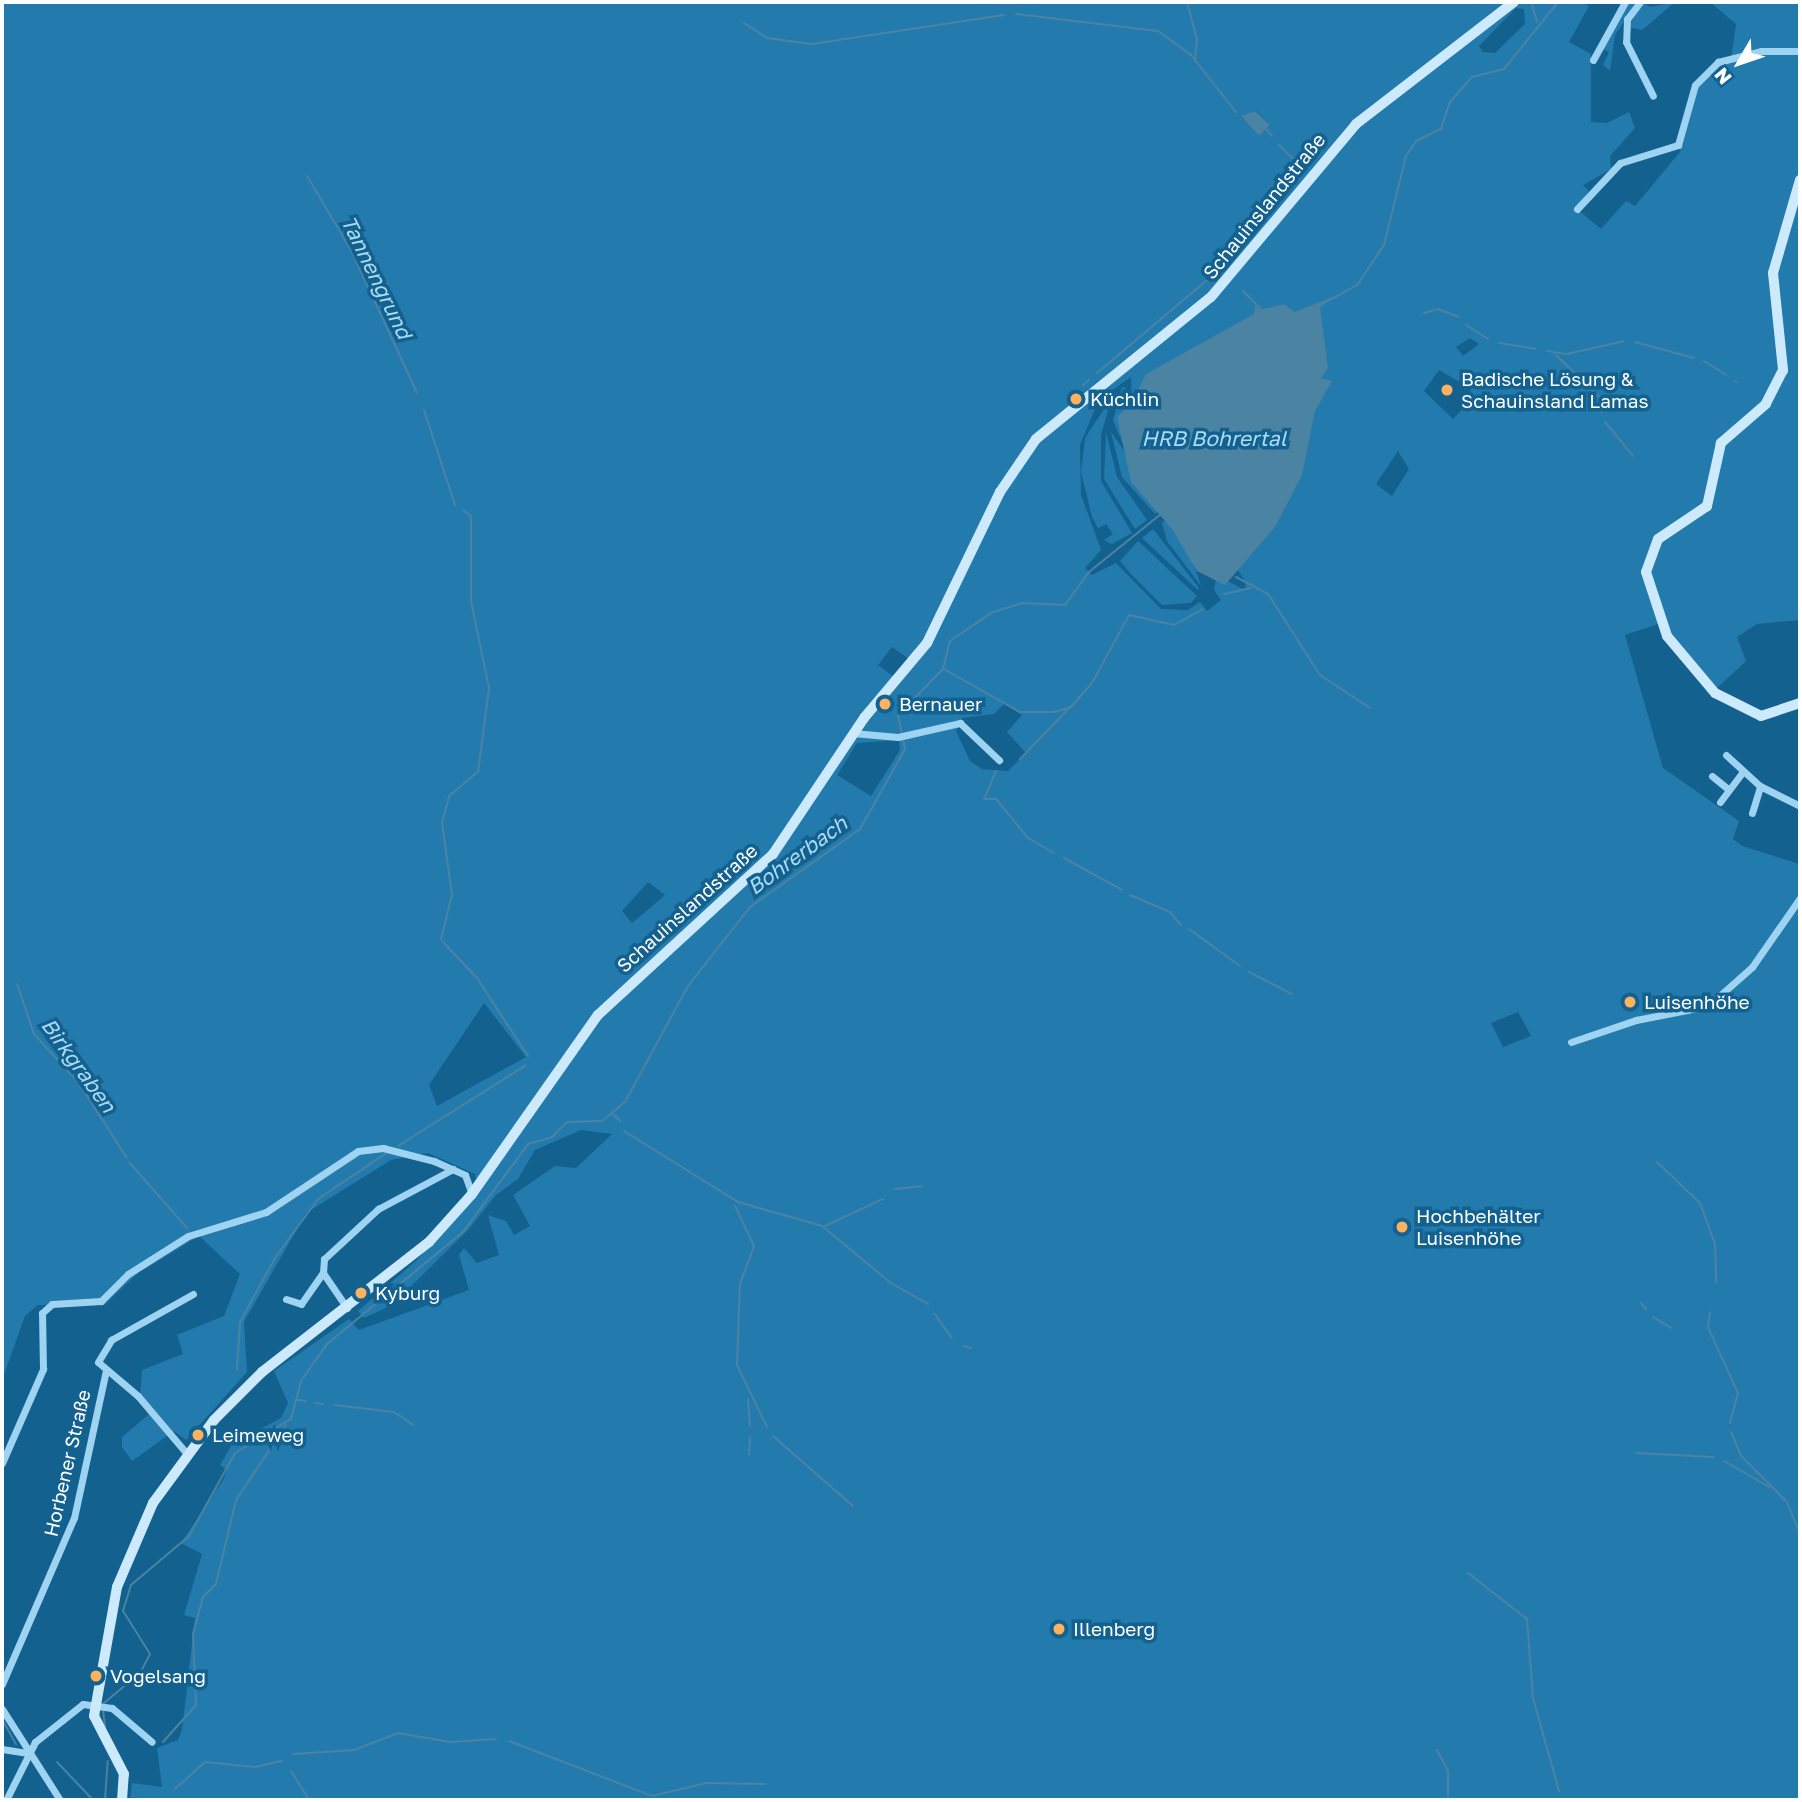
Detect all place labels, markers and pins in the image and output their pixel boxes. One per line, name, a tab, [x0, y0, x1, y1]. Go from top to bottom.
place label: Badische Lösung & Schauinsland Lamas	[1461, 368, 1649, 412]
marker: Badische Lösung & Schauinsland Lamas	[1439, 382, 1455, 398]
place label: Küchlin	[1090, 388, 1159, 410]
marker: Küchlin	[1068, 391, 1084, 407]
place label: Bernauer	[899, 693, 983, 715]
marker: Bernauer	[877, 696, 893, 712]
place label: Luisenhöhe	[1644, 991, 1750, 1013]
marker: Luisenhöhe	[1622, 994, 1638, 1010]
place label: Hochbehälter Luisenhöhe	[1416, 1205, 1541, 1249]
marker: Hochbehälter Luisenhöhe	[1394, 1219, 1410, 1235]
place label: Kyburg	[375, 1282, 440, 1304]
marker: Kyburg	[353, 1285, 369, 1301]
place label: Leimeweg	[212, 1424, 304, 1446]
marker: Leimeweg	[190, 1427, 206, 1443]
place label: Illenberg	[1073, 1618, 1155, 1640]
marker: Illenberg	[1051, 1621, 1067, 1637]
place label: Vogelsang	[110, 1665, 206, 1687]
marker: Vogelsang	[88, 1668, 104, 1684]

